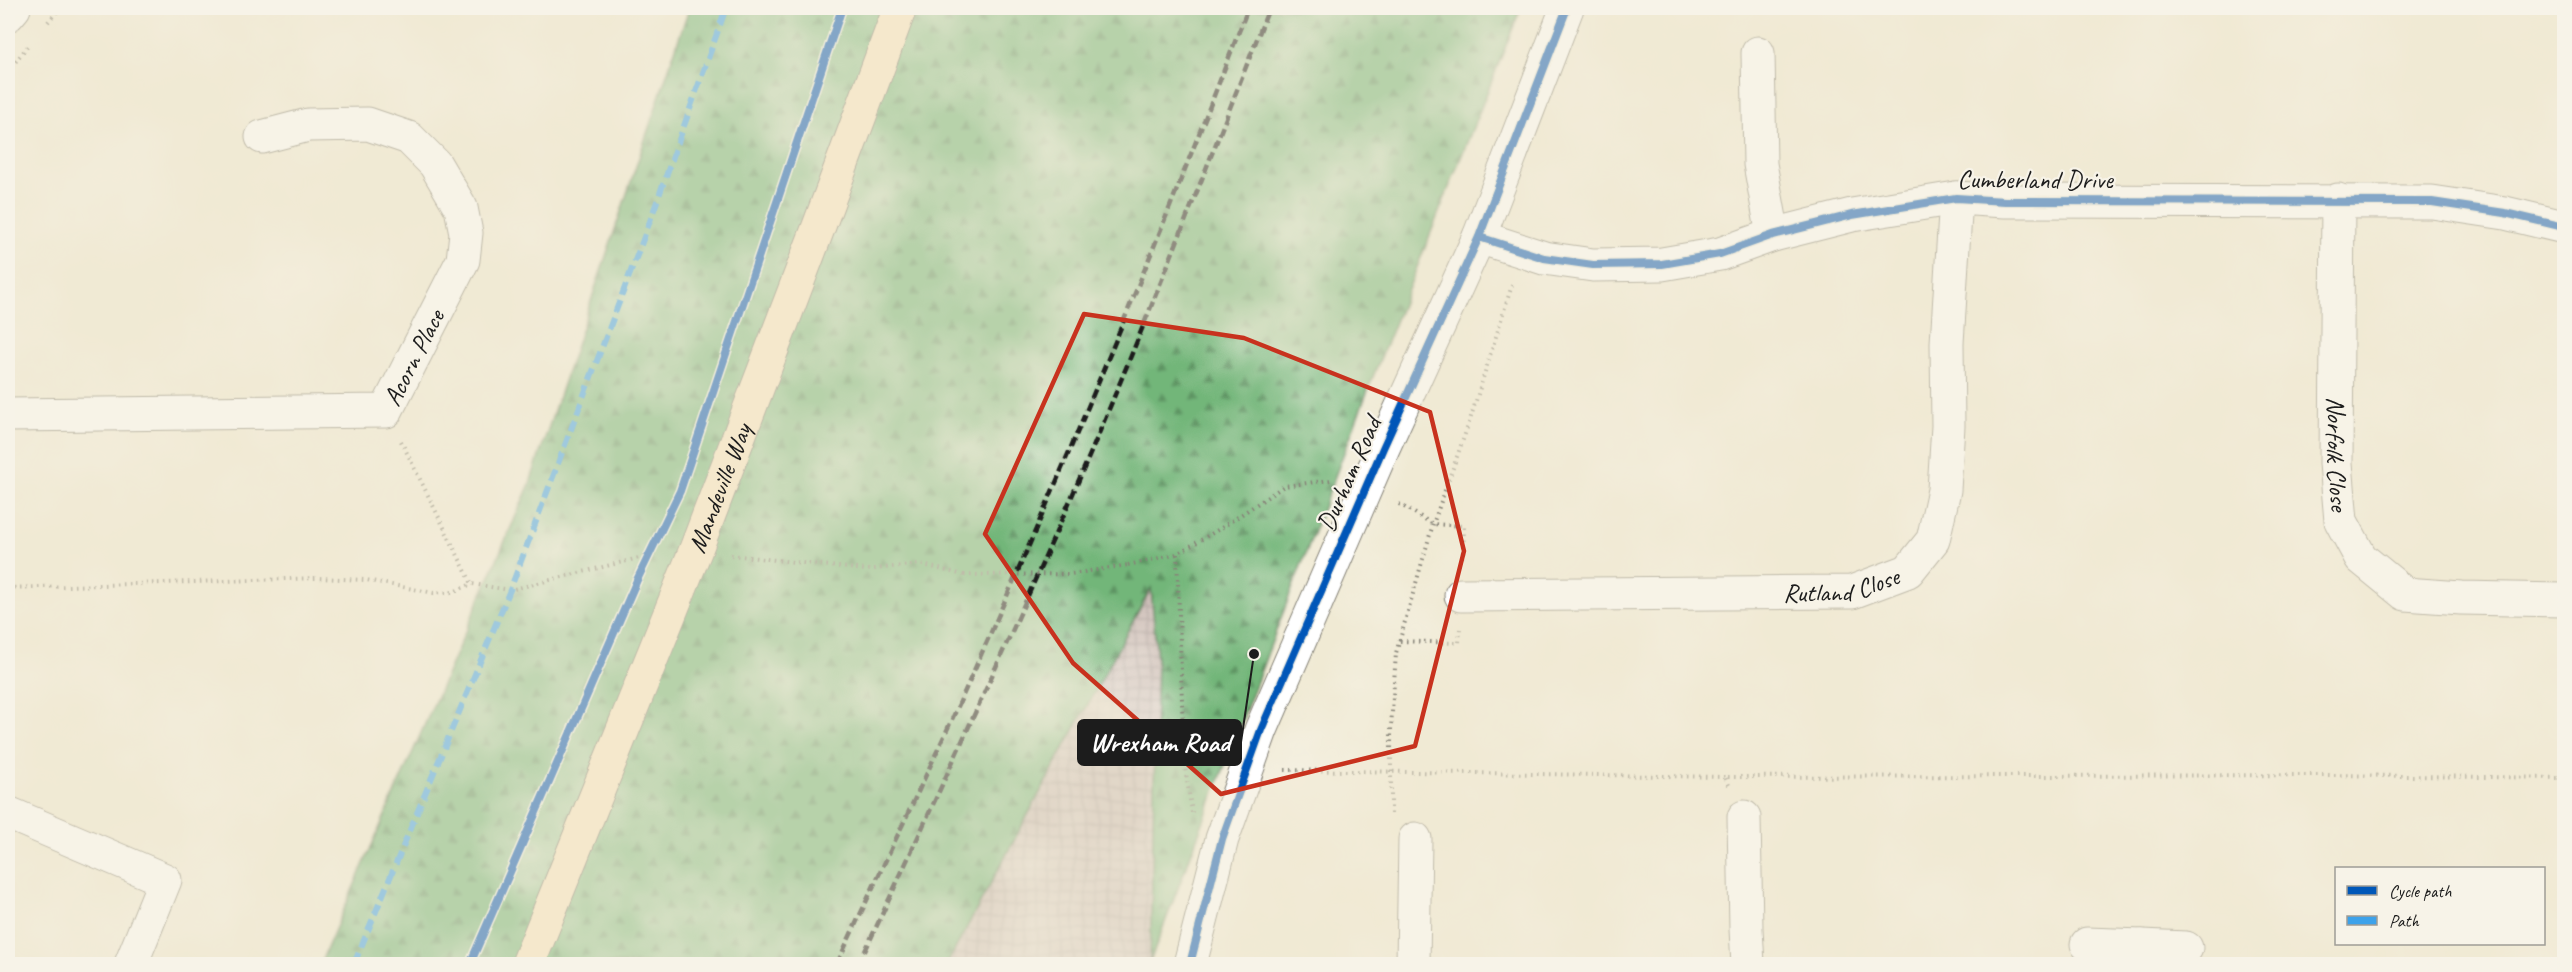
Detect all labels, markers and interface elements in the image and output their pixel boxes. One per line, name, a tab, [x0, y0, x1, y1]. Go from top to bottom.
street label: Cumberland Drive	[1957, 163, 2114, 196]
street label: Acorn Place	[375, 303, 452, 411]
street label: Norfolk Close	[2319, 397, 2357, 515]
street label: Durham Road	[1309, 408, 1390, 536]
street label: Mandeville Way	[680, 417, 760, 557]
street label: Rutland Close	[1783, 559, 1906, 609]
callout: Wrexham Road	[1078, 720, 1241, 765]
text: Wrexham Road	[1090, 725, 1235, 759]
legend	[2335, 867, 2545, 945]
text: Cycle path	[2389, 880, 2452, 902]
text: Path	[2389, 910, 2419, 932]

